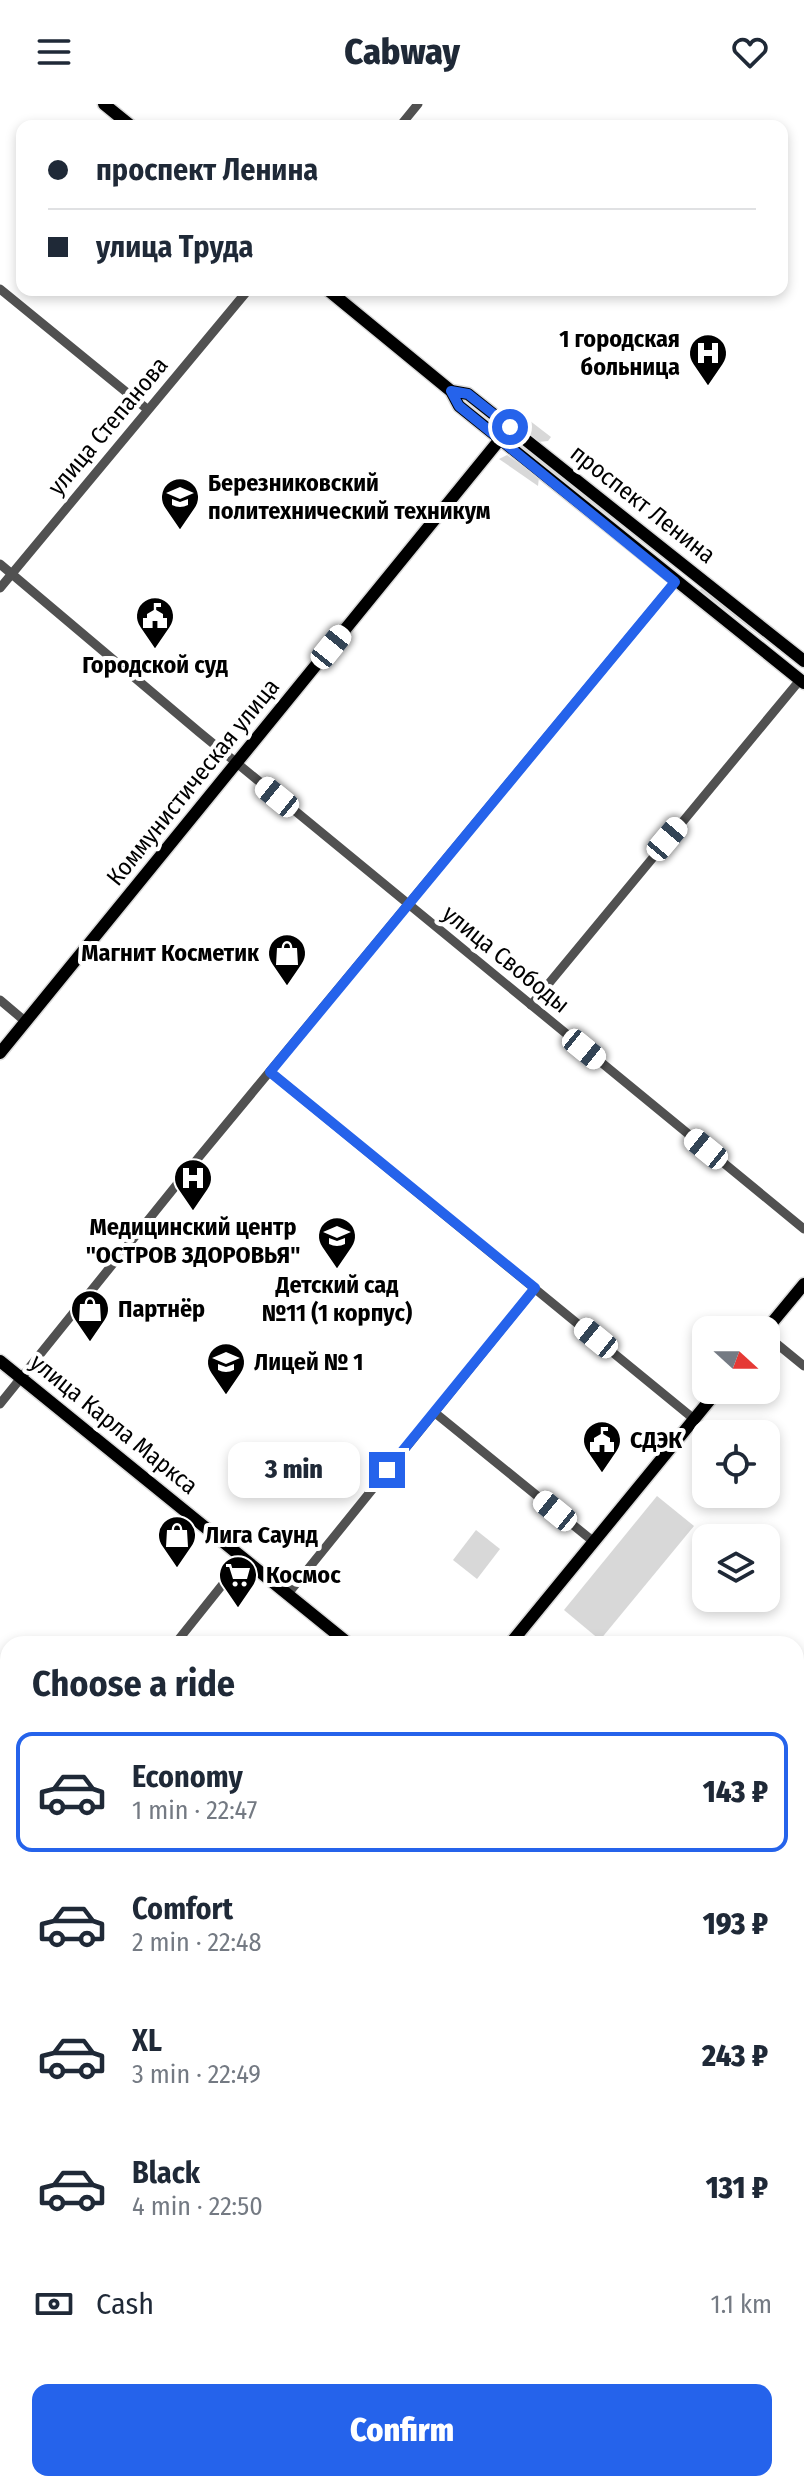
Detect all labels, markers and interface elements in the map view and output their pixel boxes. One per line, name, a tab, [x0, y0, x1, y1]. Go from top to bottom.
icon: menu	[32, 30, 76, 74]
text: Cabway	[344, 30, 460, 74]
icon: heart	[728, 30, 772, 74]
text: проспект Ленина	[96, 152, 318, 188]
text: улица Труда	[96, 229, 253, 265]
place label: 1 городская больница	[559, 325, 680, 381]
hospital icon: 1 городская больница	[687, 332, 729, 387]
street label: улица Степанова	[42, 351, 174, 501]
route start	[492, 409, 528, 445]
street label: проспект Ленина	[565, 439, 721, 569]
place label: Березниковский политехнический техникум	[208, 469, 491, 525]
school or university icon: Березниковский политехнический техникум	[159, 476, 201, 531]
public building icon: Городской суд	[134, 595, 176, 650]
car	[307, 621, 355, 673]
place label: Городской суд	[82, 651, 228, 679]
street label: Коммунистическая улица	[101, 673, 285, 891]
car	[251, 773, 303, 821]
car	[642, 813, 692, 865]
street label: улица Свободы	[437, 899, 575, 1019]
shop icon: Магнит Косметик	[266, 932, 308, 987]
place label: Магнит Косметик	[81, 939, 260, 967]
car	[558, 1025, 610, 1073]
car	[680, 1125, 732, 1173]
hospital icon: Медицинский центр "ОСТРОВ ЗДОРОВЬЯ"	[172, 1157, 214, 1212]
place label: Медицинский центр "ОСТРОВ ЗДОРОВЬЯ"	[86, 1213, 300, 1269]
school or university icon: Детский сад №11 (1 корпус)	[316, 1215, 358, 1270]
place label: Детский сад №11 (1 корпус)	[262, 1271, 412, 1327]
shop icon: Партнёр	[69, 1288, 111, 1343]
place label: Партнёр	[118, 1295, 205, 1323]
car	[570, 1314, 622, 1362]
north arrow	[692, 1316, 780, 1404]
map controls	[692, 1316, 780, 1612]
school or university icon: Лицей № 1	[205, 1341, 247, 1396]
street label: улица Карла Маркса	[25, 1348, 203, 1500]
place label: Лицей № 1	[254, 1348, 364, 1376]
public building icon: СДЭК	[581, 1419, 623, 1474]
button: locate	[692, 1420, 780, 1508]
place label: СДЭК	[630, 1426, 682, 1454]
callout: 3 min	[227, 1442, 359, 1498]
route end	[369, 1452, 405, 1488]
text: 3 min	[265, 1454, 323, 1485]
car	[529, 1487, 581, 1535]
shop icon: Лига Саунд	[156, 1514, 198, 1569]
place label: Лига Саунд	[205, 1521, 318, 1549]
button: layers	[692, 1524, 780, 1612]
supermarket icon: Космос	[217, 1554, 259, 1609]
place label: Космос	[266, 1561, 341, 1589]
text: Choose a ride	[32, 1662, 235, 1706]
icon: car	[36, 1756, 108, 1828]
text: Economy	[132, 1759, 243, 1795]
text: 143 ₽	[703, 1774, 768, 1810]
text: 1 min · 22:47	[132, 1795, 257, 1826]
icon: car	[36, 1888, 108, 1960]
text: Comfort	[132, 1891, 233, 1927]
text: 193 ₽	[703, 1906, 768, 1942]
text: 2 min · 22:48	[132, 1927, 261, 1958]
icon: car	[36, 2020, 108, 2092]
text: XL	[132, 2023, 162, 2059]
text: 243 ₽	[702, 2038, 768, 2074]
text: 3 min · 22:49	[132, 2059, 261, 2090]
icon: car	[36, 2152, 108, 2224]
text: Black	[132, 2155, 200, 2191]
text: 131 ₽	[706, 2170, 768, 2206]
text: 4 min · 22:50	[132, 2191, 263, 2222]
icon: cash	[32, 2282, 76, 2326]
text: Cash	[96, 2286, 154, 2322]
text: 1.1 km	[711, 2289, 772, 2320]
button: Confirm	[32, 2384, 772, 2476]

